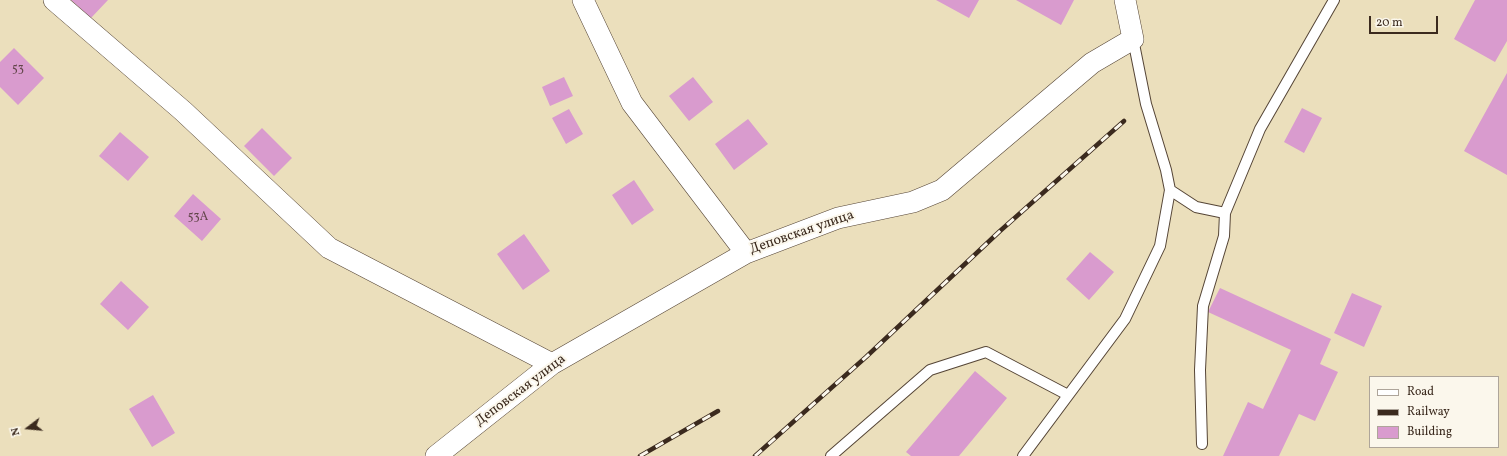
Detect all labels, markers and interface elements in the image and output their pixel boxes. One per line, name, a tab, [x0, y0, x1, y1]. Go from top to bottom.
scale bar	[1371, 8, 1440, 34]
text: 20 m	[1376, 15, 1403, 31]
house number: 53	[12, 63, 24, 77]
street label: Деповская улица	[748, 207, 856, 259]
house number: 53А	[188, 211, 208, 225]
street label: Деповская улица	[472, 351, 570, 431]
legend	[1369, 376, 1499, 448]
text: Road	[1407, 384, 1434, 400]
text: Railway	[1407, 404, 1450, 420]
north arrow	[8, 408, 48, 448]
text: Building	[1407, 424, 1452, 440]
text: N	[8, 426, 24, 437]

